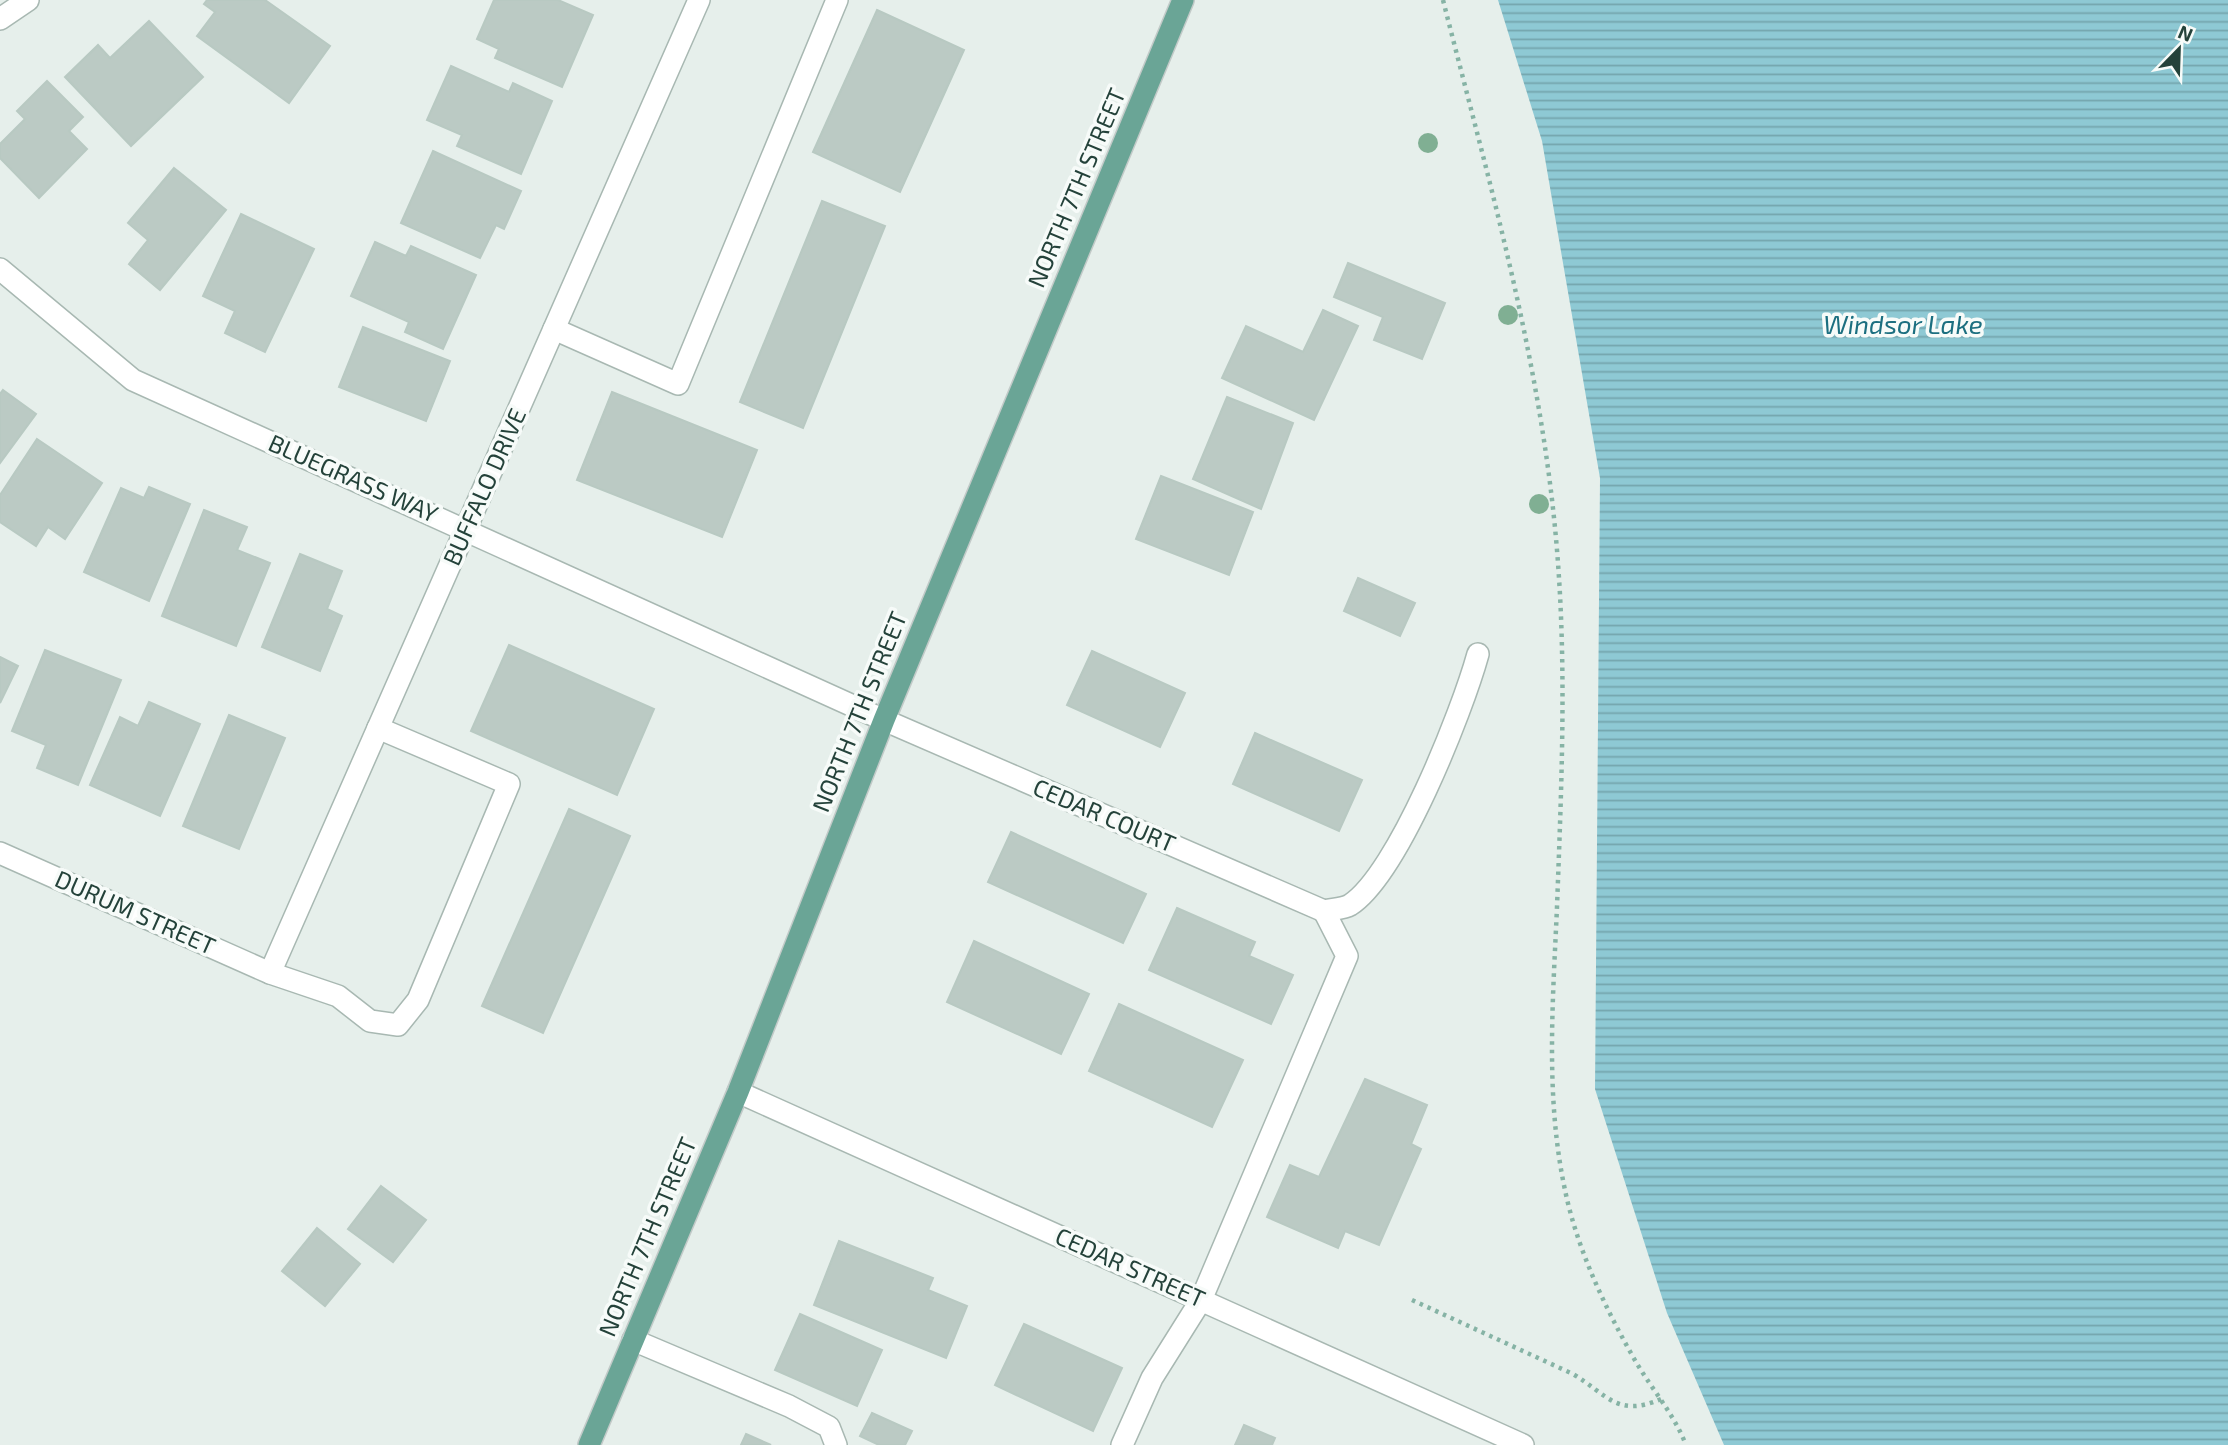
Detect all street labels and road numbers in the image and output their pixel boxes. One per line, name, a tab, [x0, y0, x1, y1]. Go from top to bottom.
street label: NORTH 7TH STREET	[1021, 83, 1131, 291]
street label: BUFFALO DRIVE	[436, 403, 531, 569]
street label: BLUEGRASS WAY	[264, 427, 443, 528]
street label: NORTH 7TH STREET	[805, 607, 912, 816]
street label: CEDAR COURT	[1029, 772, 1180, 858]
street label: DURUM STREET	[51, 863, 220, 960]
street label: NORTH 7TH STREET	[592, 1132, 702, 1340]
street label: CEDAR STREET	[1051, 1221, 1210, 1313]

